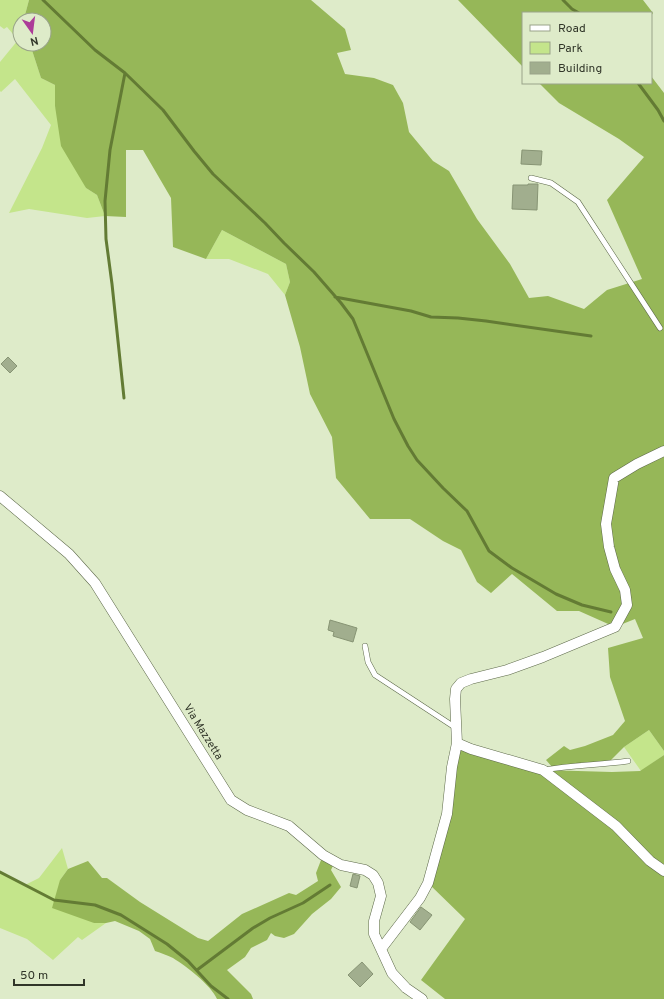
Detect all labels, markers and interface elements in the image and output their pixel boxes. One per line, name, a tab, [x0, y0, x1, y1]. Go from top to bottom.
north arrow	[12, 12, 52, 52]
legend	[522, 12, 652, 84]
text: Road	[558, 21, 586, 37]
text: N	[29, 33, 40, 48]
text: Park	[558, 41, 583, 57]
text: Building	[558, 61, 602, 77]
street label: Via Mazzetta	[180, 701, 226, 763]
scale bar	[14, 961, 84, 987]
text: 50 m	[20, 968, 48, 984]

